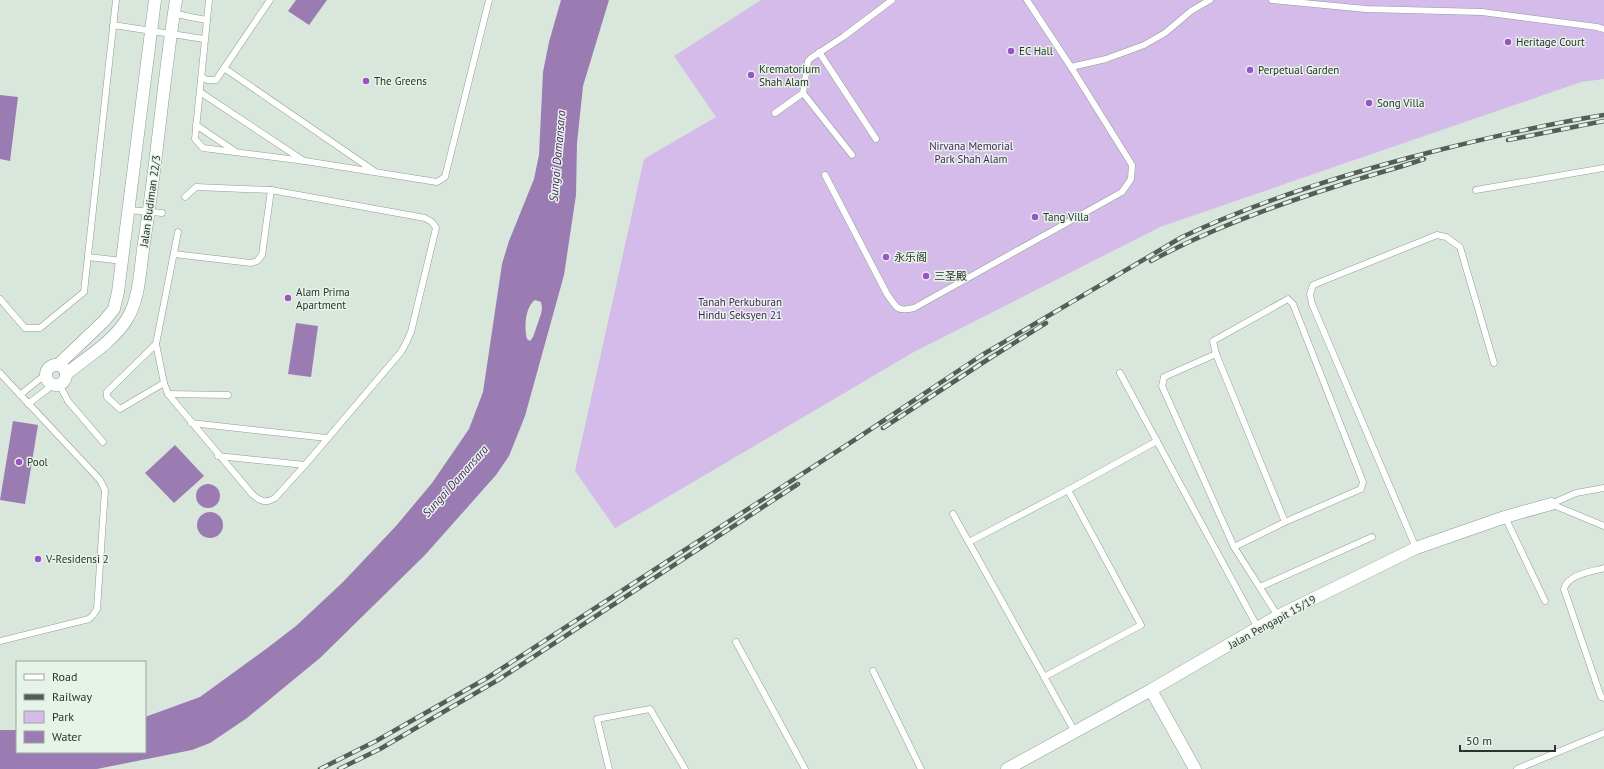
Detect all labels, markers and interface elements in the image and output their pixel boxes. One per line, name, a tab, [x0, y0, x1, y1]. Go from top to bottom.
place label: Heritage Court	[1516, 35, 1585, 49]
marker: Heritage Court	[1503, 37, 1513, 47]
place label: EC Hall	[1019, 44, 1054, 58]
marker: EC Hall	[1006, 46, 1016, 56]
place label: Krematorium Shah Alam	[759, 62, 820, 89]
place label: Perpetual Garden	[1258, 63, 1339, 77]
marker: Perpetual Garden	[1245, 65, 1255, 75]
marker: Krematorium Shah Alam	[746, 70, 756, 80]
place label: The Greens	[374, 74, 427, 88]
marker: The Greens	[361, 76, 371, 86]
place label: Song Villa	[1377, 96, 1424, 110]
marker: Song Villa	[1364, 98, 1374, 108]
water label: Sungai Damansara	[546, 110, 568, 202]
park label: Nirvana Memorial Park Shah Alam	[929, 139, 1014, 166]
street label: Jalan Budiman 22/3	[136, 154, 163, 249]
place label: Tang Villa	[1043, 210, 1089, 224]
marker: Tang Villa	[1030, 212, 1040, 222]
place label: 永乐阁	[894, 250, 927, 264]
marker: 永乐阁	[881, 252, 891, 262]
place label: 三圣殿	[934, 269, 967, 283]
marker: 三圣殿	[921, 271, 931, 281]
place label: Alam Prima Apartment	[296, 285, 350, 312]
marker: Alam Prima Apartment	[283, 293, 293, 303]
park label: Tanah Perkuburan Hindu Seksyen 21	[698, 295, 782, 322]
water label: Sungai Damansara	[419, 442, 491, 520]
place label: Pool	[27, 455, 49, 469]
marker: Pool	[14, 457, 24, 467]
place label: V-Residensi 2	[45, 552, 109, 566]
marker: V-Residensi 2	[33, 554, 43, 564]
street label: Jalan Pengapit 15/19	[1225, 592, 1318, 652]
legend	[16, 661, 146, 753]
text: Road	[52, 669, 77, 684]
text: Railway	[52, 689, 92, 704]
text: Park	[52, 709, 74, 724]
scale bar	[1460, 727, 1555, 753]
text: Water	[52, 729, 82, 744]
text: 50 m	[1466, 733, 1492, 748]

